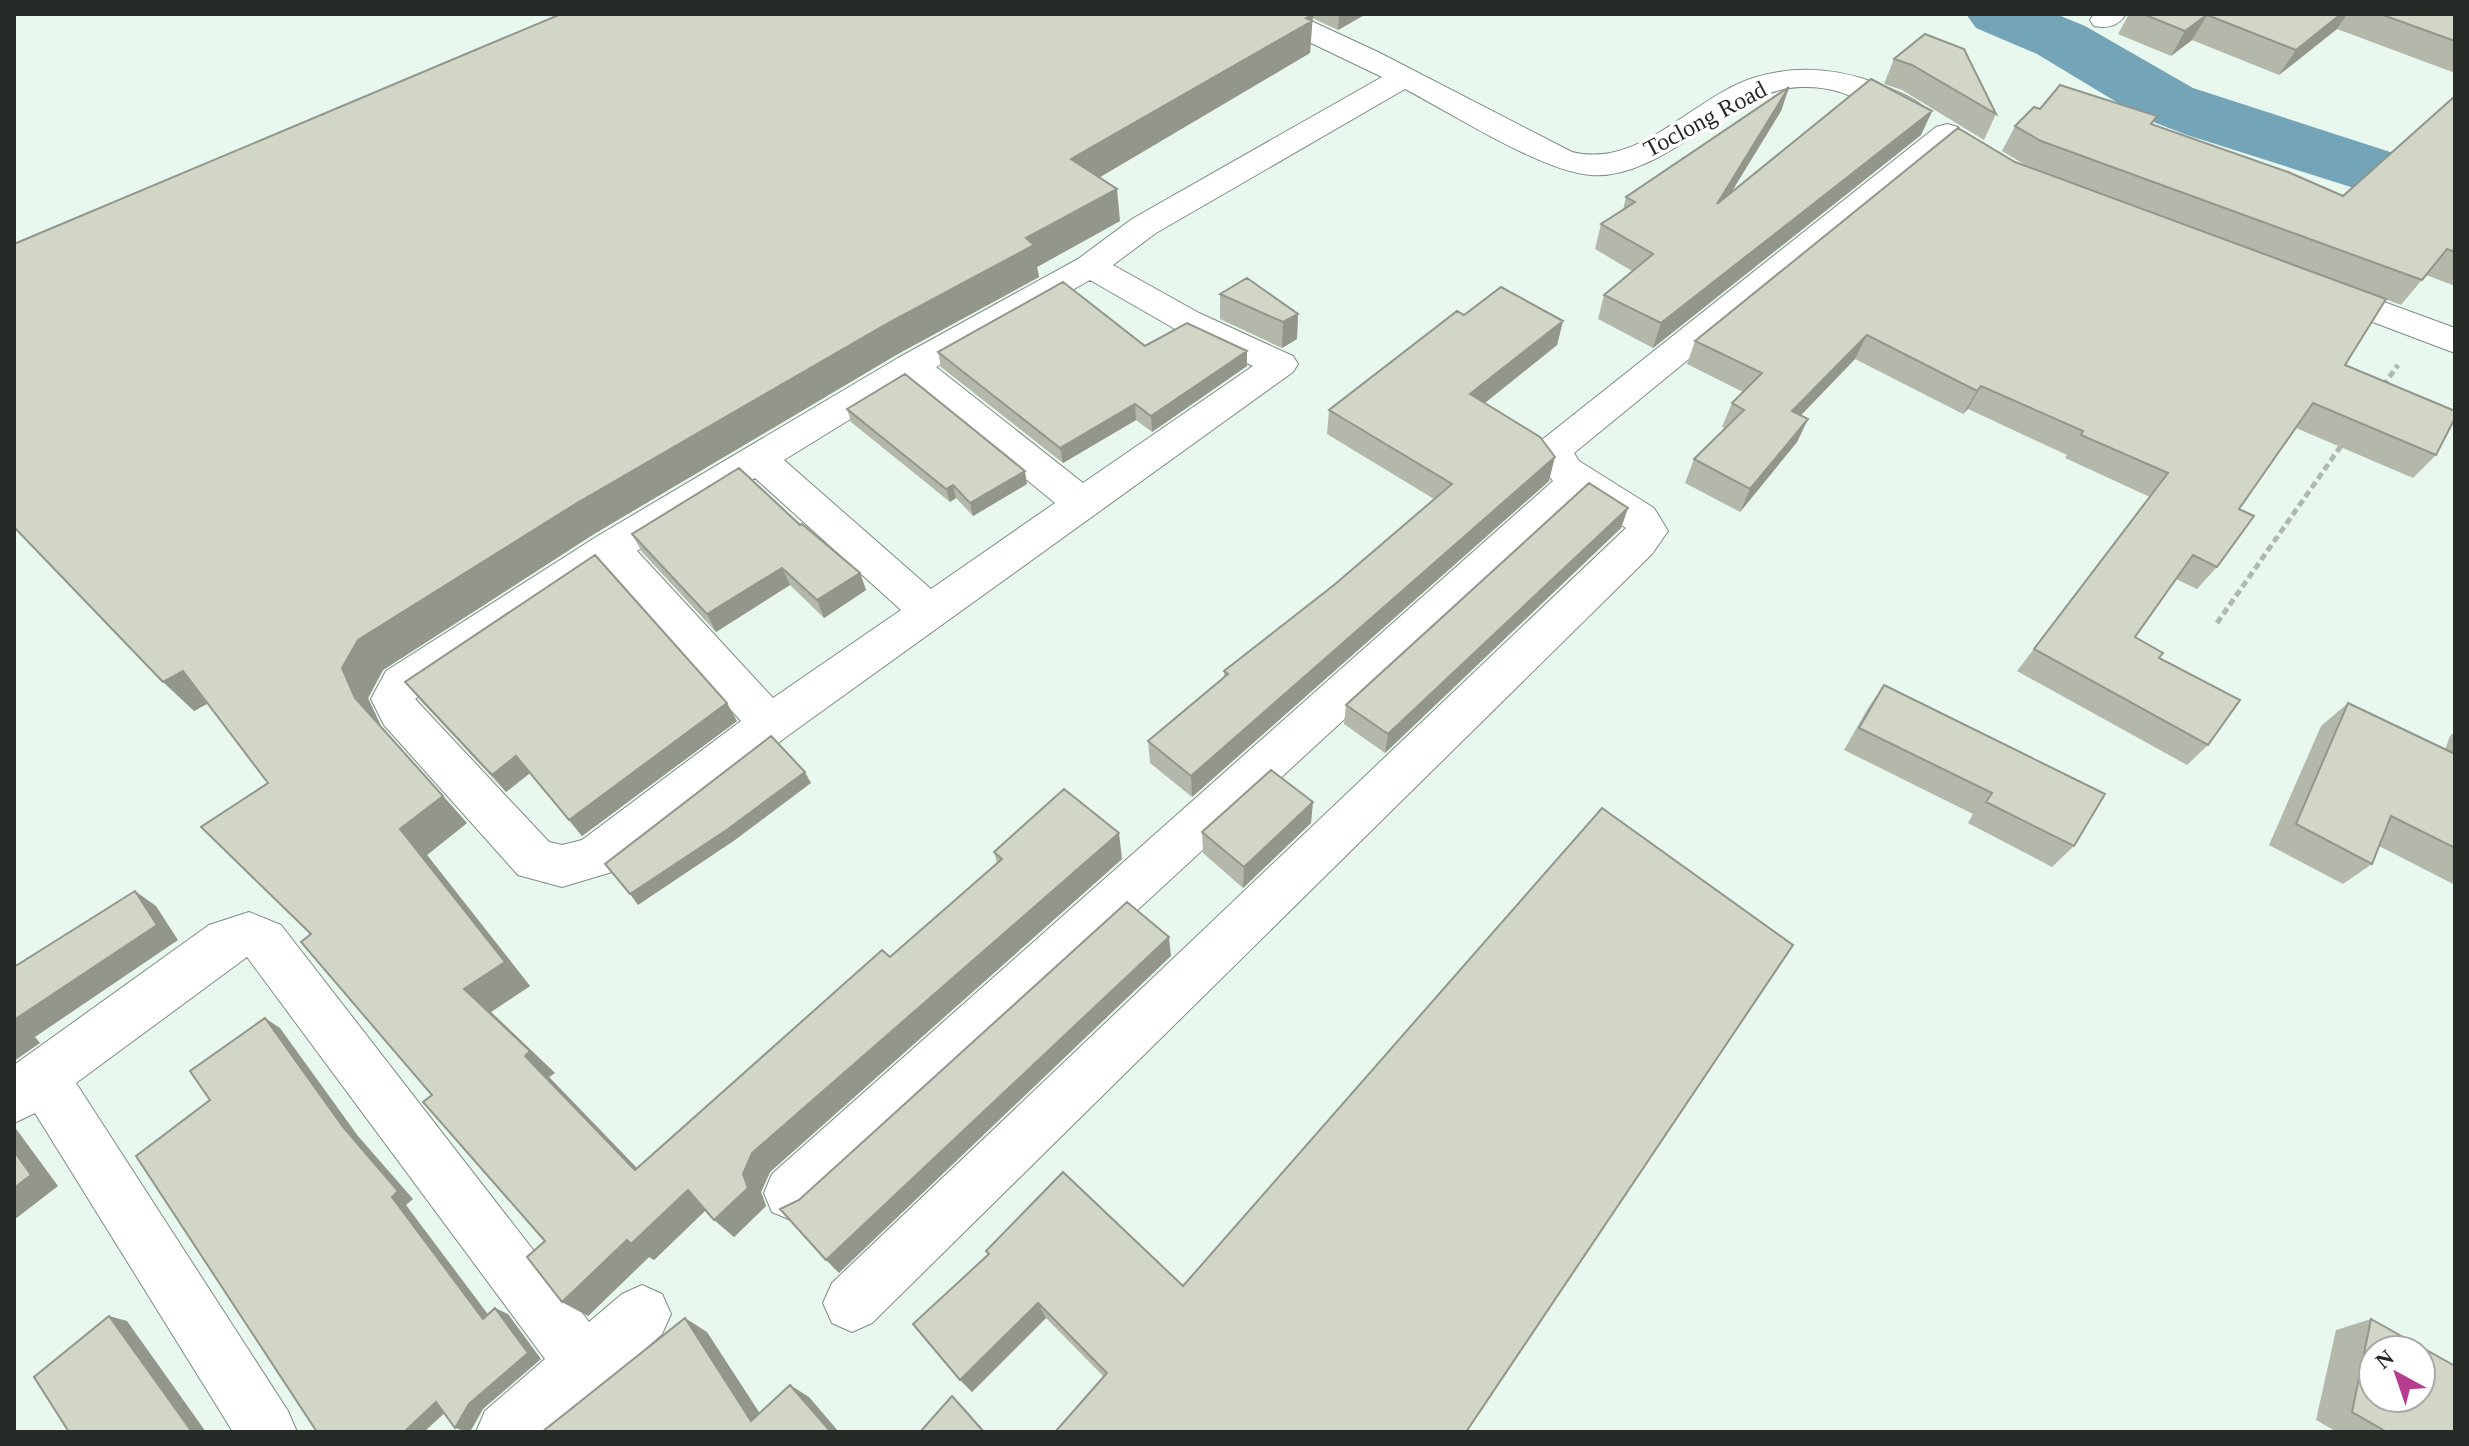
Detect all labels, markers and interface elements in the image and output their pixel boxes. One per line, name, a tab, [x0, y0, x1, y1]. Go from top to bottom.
street label: Toclong Road	[1639, 76, 1771, 162]
north arrow	[2357, 1334, 2437, 1414]
text: N	[2370, 1344, 2399, 1374]

